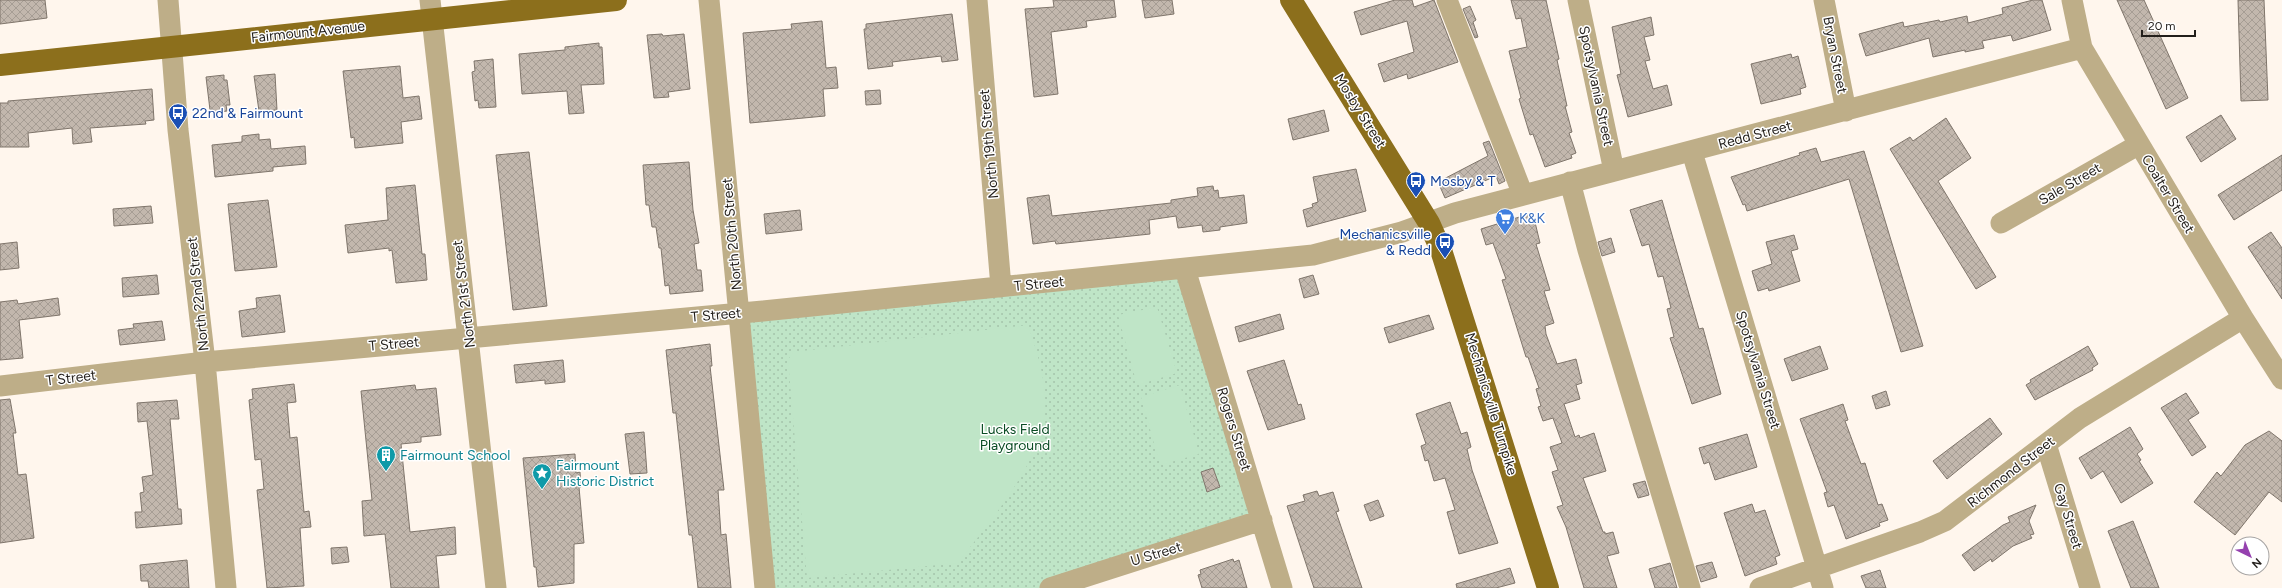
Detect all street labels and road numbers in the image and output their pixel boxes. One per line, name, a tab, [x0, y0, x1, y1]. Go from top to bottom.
street label: Bryan Street	[1819, 15, 1851, 95]
street label: Fairmount Avenue	[250, 18, 366, 46]
street label: Spotsylvania Street	[1575, 24, 1617, 148]
street label: Mosby Street	[1330, 71, 1390, 151]
street label: North 19th Street	[976, 89, 1002, 199]
street label: Redd Street	[1716, 117, 1794, 153]
street label: Coalter Street	[2138, 152, 2198, 236]
street label: Sale Street	[2036, 159, 2104, 209]
street label: North 20th Street	[719, 177, 745, 291]
street label: North 22nd Street	[184, 236, 212, 352]
street label: North 21st Street	[449, 239, 479, 349]
street label: T Street	[1013, 273, 1065, 295]
street label: T Street	[690, 304, 742, 326]
street label: Spotsylvania Street	[1732, 309, 1784, 431]
street label: Mechanicsville Turnpike	[1461, 331, 1521, 478]
street label: T Street	[368, 333, 420, 355]
street label: T Street	[45, 366, 97, 390]
street label: Rogers Street	[1213, 385, 1255, 473]
street label: Richmond Street	[1964, 433, 2058, 511]
street label: Gay Street	[2050, 481, 2086, 551]
street label: U Street	[1128, 538, 1184, 570]

